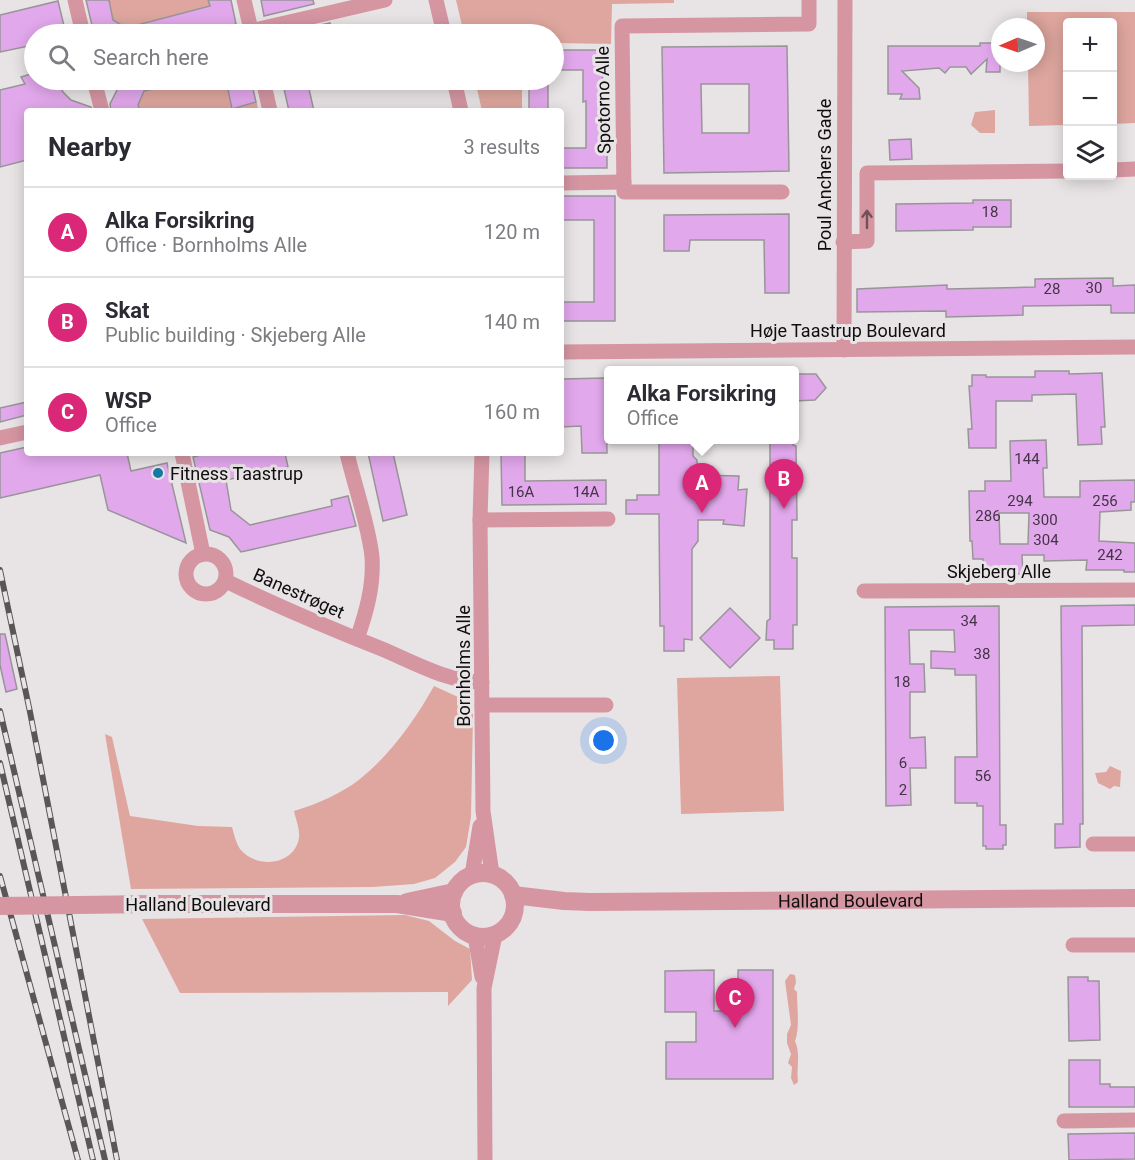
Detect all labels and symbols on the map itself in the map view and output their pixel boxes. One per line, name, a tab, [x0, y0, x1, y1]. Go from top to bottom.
north arrow	[991, 18, 1045, 72]
street label: Spotorno Alle	[592, 46, 614, 154]
street label: Poul Anchers Gade	[814, 99, 835, 251]
house number: 18	[982, 203, 998, 221]
one-way arrow	[861, 210, 873, 230]
house number: 30	[1086, 279, 1102, 297]
house number: 28	[1044, 280, 1060, 298]
street label: Høje Taastrup Boulevard	[750, 320, 946, 341]
house number: 144	[1014, 450, 1040, 468]
pin: B	[764, 460, 804, 509]
place label: Fitness Taastrup	[170, 463, 303, 484]
pin: A	[682, 464, 722, 513]
marker: Fitness Taastrup	[151, 466, 165, 480]
house number: 16A	[508, 483, 535, 501]
house number: 14A	[573, 483, 600, 501]
house number: 294	[1007, 492, 1033, 510]
house number: 256	[1092, 492, 1118, 510]
house number: 286	[975, 507, 1001, 525]
house number: 300	[1032, 511, 1058, 529]
house number: 304	[1033, 531, 1059, 549]
house number: 242	[1097, 546, 1123, 564]
street label: Skjeberg Alle	[947, 561, 1051, 582]
street label: Banestrøget	[250, 564, 348, 622]
street label: Bornholms Alle	[453, 605, 474, 727]
house number: 34	[961, 612, 978, 630]
house number: 38	[974, 645, 990, 663]
house number: 18	[894, 673, 910, 691]
your location	[589, 726, 618, 755]
house number: 6	[899, 754, 907, 772]
house number: 56	[975, 767, 991, 785]
house number: 2	[899, 781, 907, 799]
street label: Halland Boulevard	[778, 889, 923, 911]
street label: Halland Boulevard	[125, 894, 271, 915]
pin: C	[716, 978, 754, 1028]

